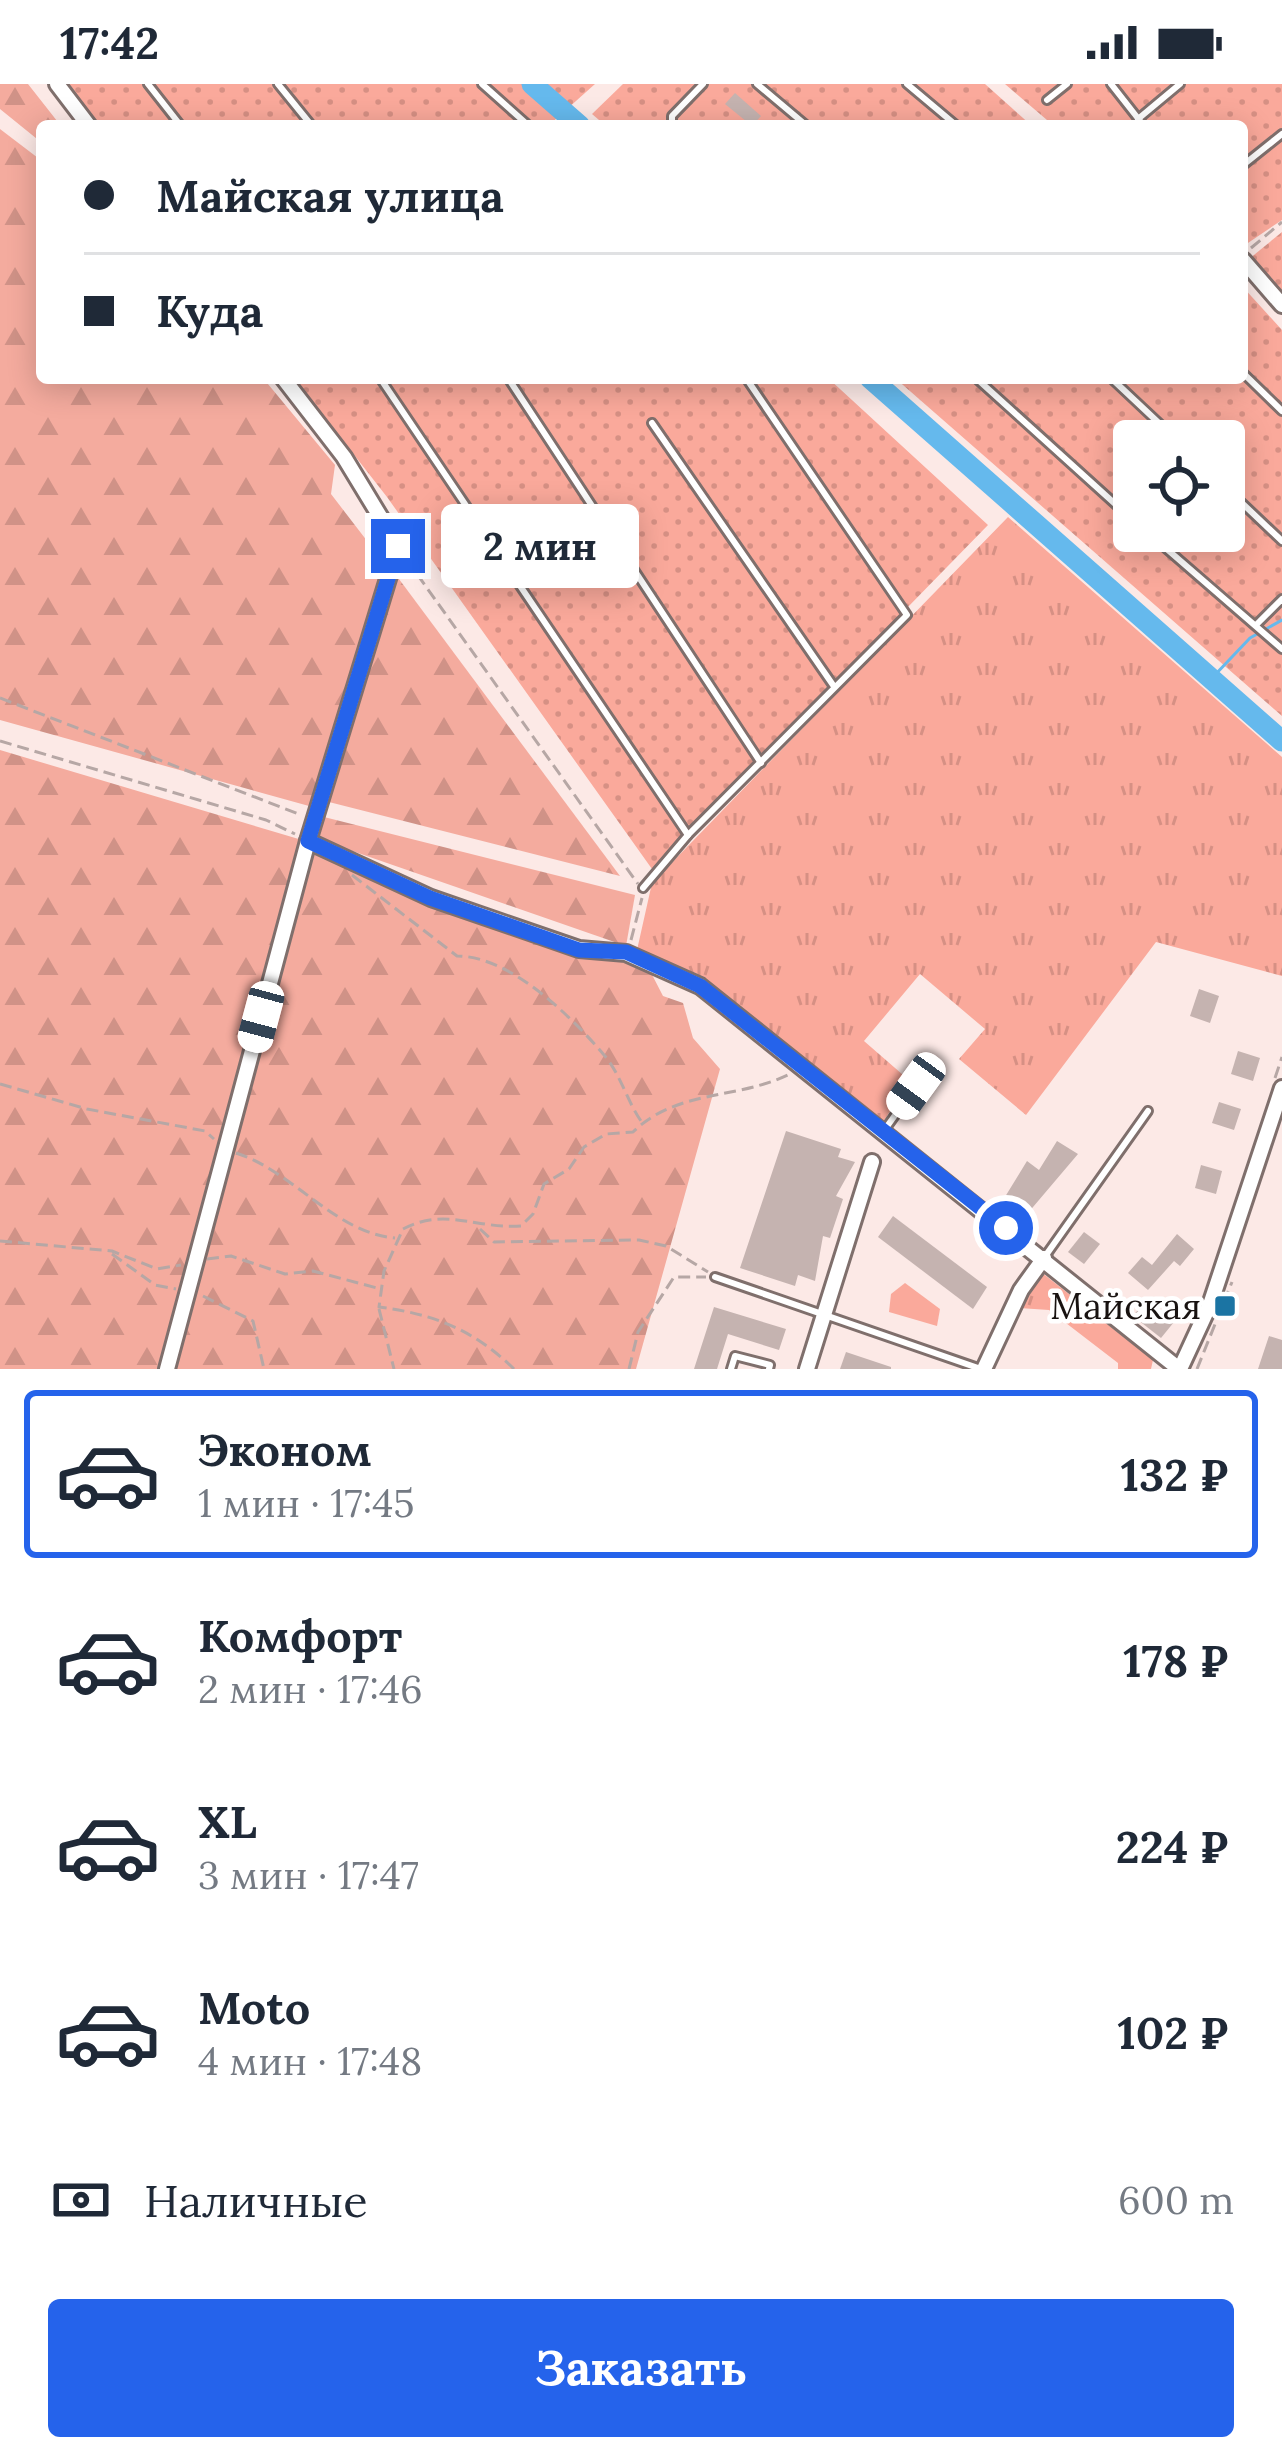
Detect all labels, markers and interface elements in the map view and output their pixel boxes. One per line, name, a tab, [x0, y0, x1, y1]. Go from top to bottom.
text: 17:42	[60, 14, 159, 71]
text: Майская улица	[156, 167, 504, 224]
text: Куда	[156, 282, 263, 339]
map controls	[1113, 420, 1245, 552]
button: locate	[1113, 420, 1245, 552]
callout: 2 мин	[440, 504, 638, 588]
route end	[371, 519, 425, 573]
text: 2 мин	[483, 521, 597, 571]
car	[234, 978, 288, 1056]
car	[880, 1046, 952, 1126]
route start	[979, 1201, 1033, 1255]
place label: Майская	[1050, 1283, 1201, 1329]
marker: Майская	[1212, 1293, 1238, 1319]
icon: car	[54, 1420, 162, 1528]
text: Эконом	[198, 1421, 372, 1478]
text: 132 ₽	[1121, 1446, 1228, 1503]
text: 1 мин · 17:45	[198, 1478, 415, 1528]
icon: car	[54, 1606, 162, 1714]
text: Комфорт	[198, 1607, 402, 1664]
text: 178 ₽	[1123, 1632, 1228, 1689]
text: 2 мин · 17:46	[198, 1664, 423, 1714]
icon: car	[54, 1792, 162, 1900]
text: XL	[198, 1793, 257, 1850]
text: 224 ₽	[1116, 1818, 1228, 1875]
text: 3 мин · 17:47	[198, 1850, 419, 1900]
icon: car	[54, 1978, 162, 2086]
text: Moto	[198, 1979, 310, 2036]
text: 102 ₽	[1117, 2004, 1228, 2061]
text: 4 мин · 17:48	[198, 2036, 422, 2086]
icon: cash	[48, 2167, 114, 2233]
text: Наличные	[144, 2172, 368, 2229]
text: 600 m	[1118, 2175, 1234, 2225]
button: Заказать	[48, 2299, 1234, 2437]

